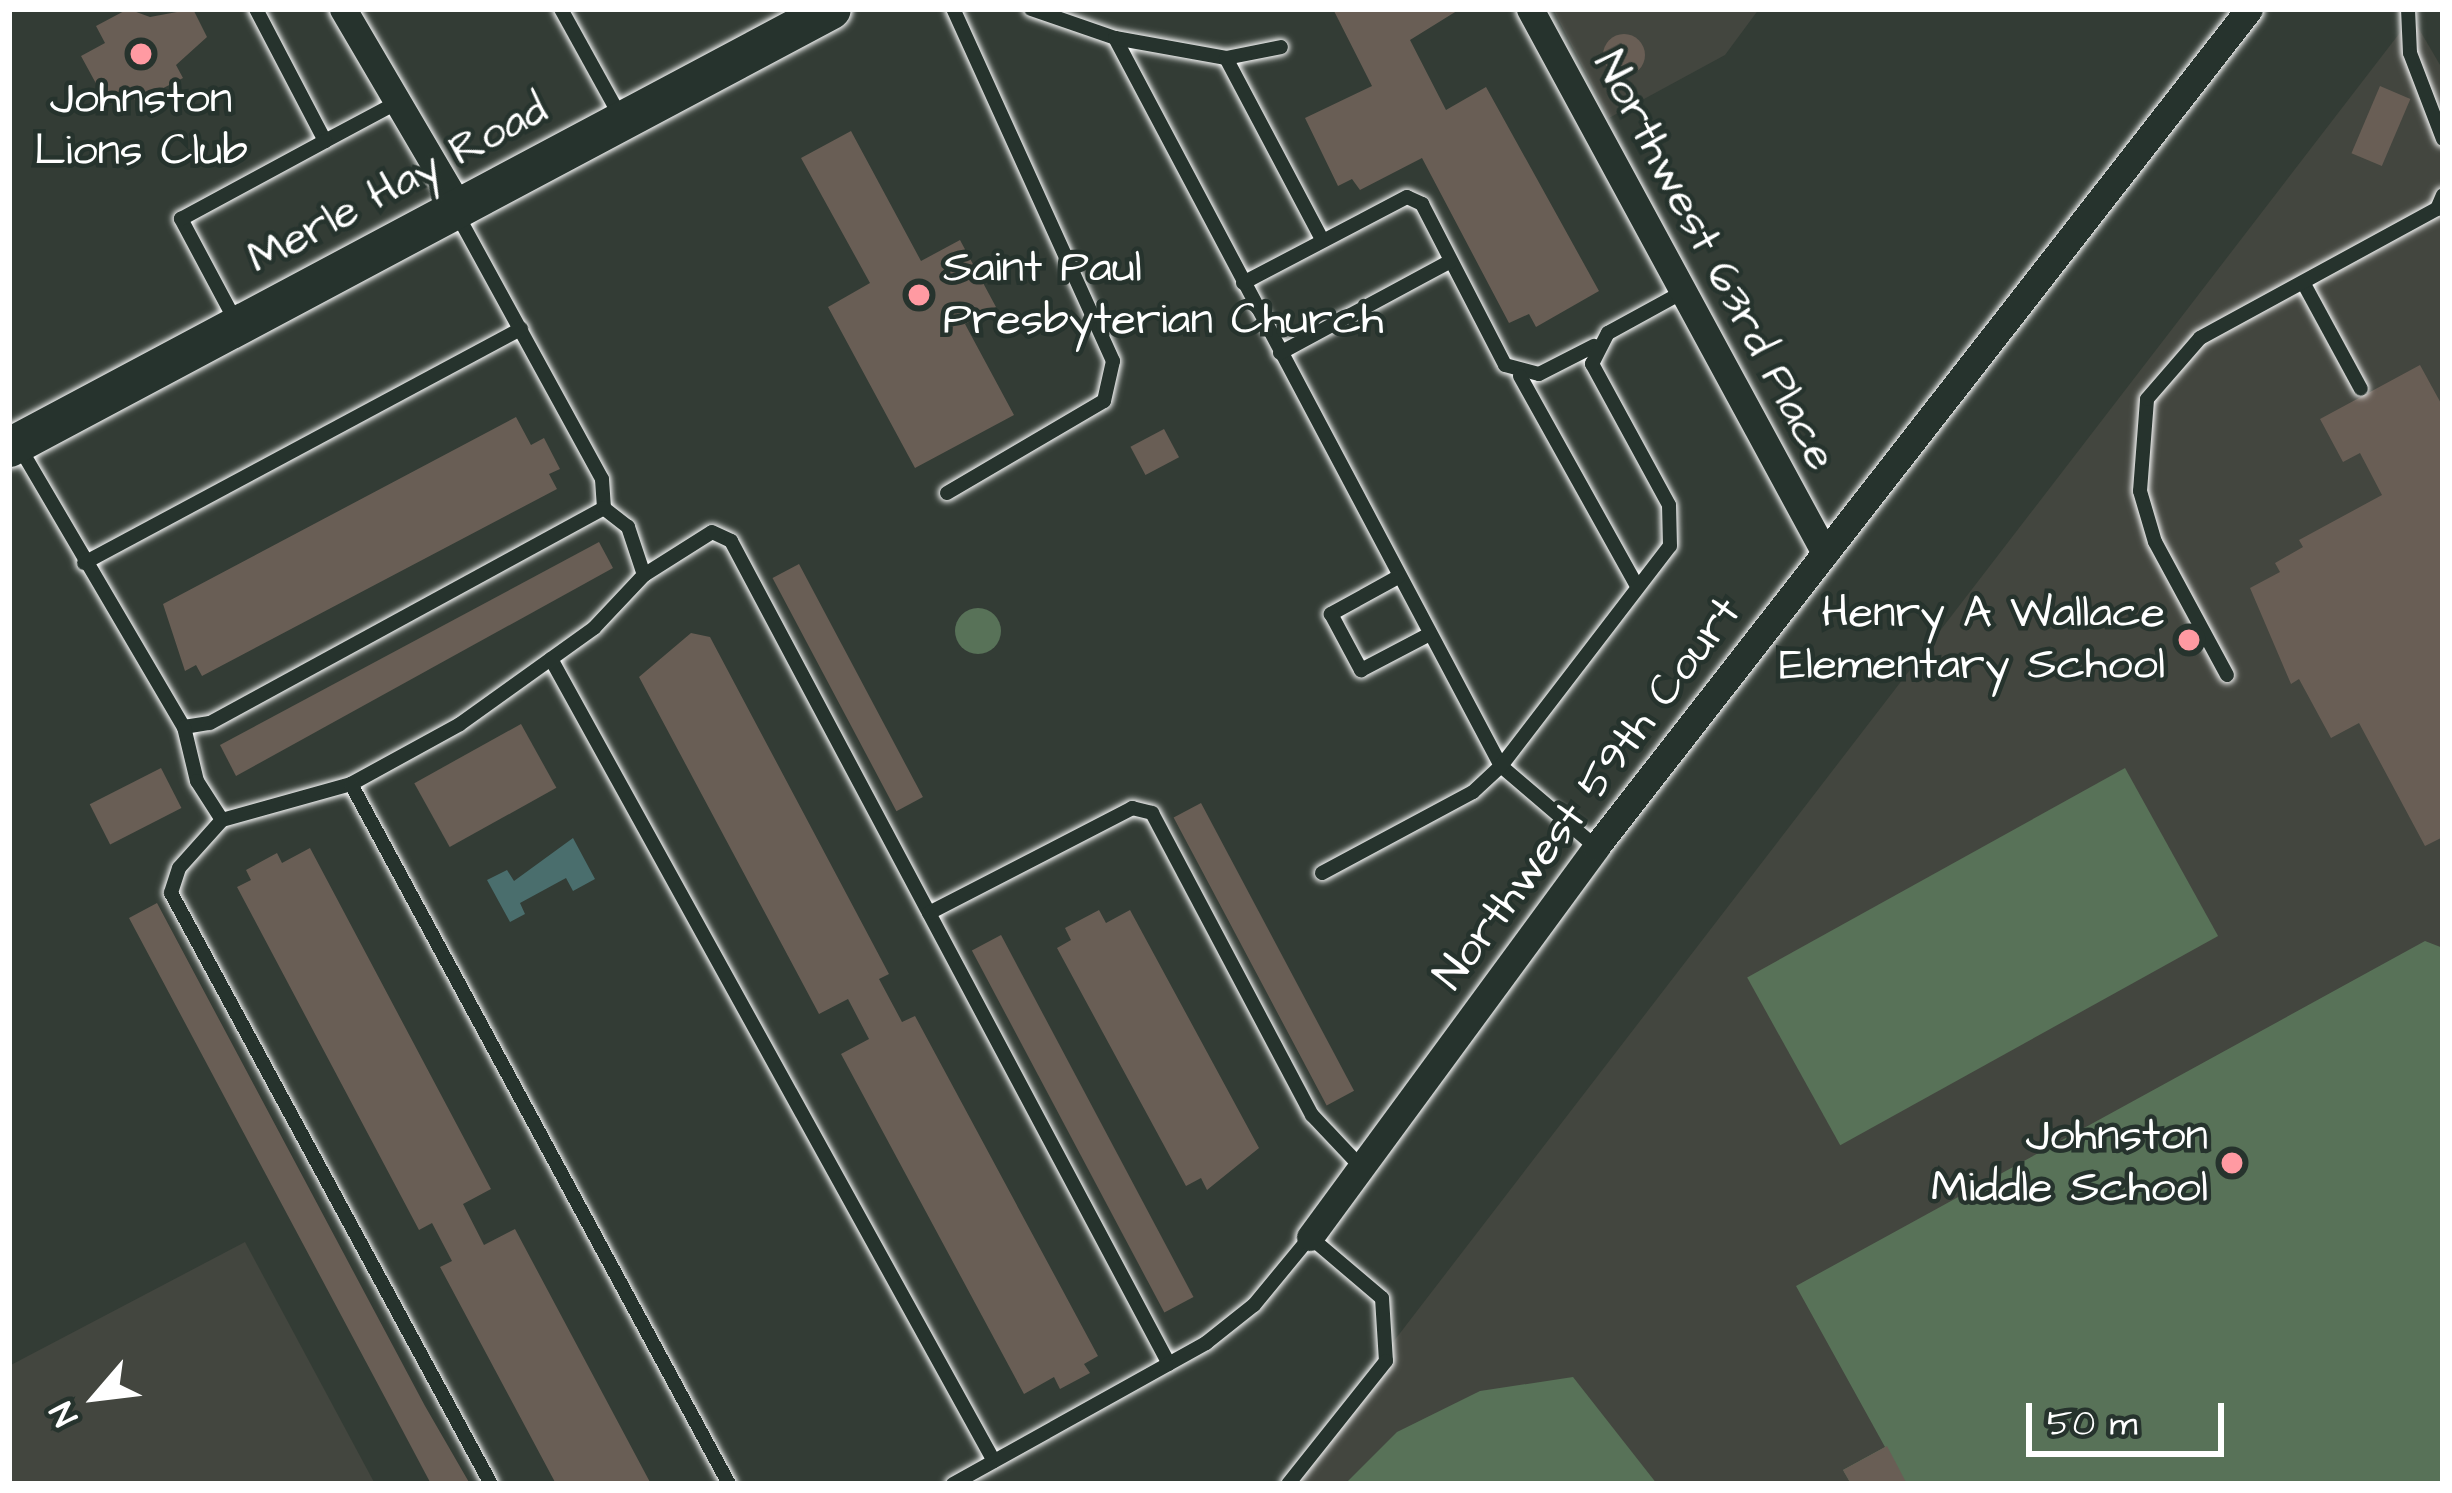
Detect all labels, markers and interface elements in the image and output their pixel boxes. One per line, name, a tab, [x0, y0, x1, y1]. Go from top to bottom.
marker: Johnston Lions Club	[128, 41, 154, 67]
street label: Northwest 63rd Place	[1581, 42, 1847, 480]
place label: Johnston Lions Club	[34, 73, 248, 179]
street label: Merle Hay Road	[239, 83, 557, 287]
place label: Saint Paul Presbyterian Church	[943, 242, 1384, 348]
marker: Saint Paul Presbyterian Church	[906, 282, 932, 308]
street label: Northwest 59th Court	[1423, 587, 1753, 1001]
place label: Henry A Wallace Elementary School	[1779, 587, 2165, 693]
marker: Henry A Wallace Elementary School	[2176, 627, 2202, 653]
place label: Johnston Middle School	[1931, 1110, 2208, 1216]
marker: Johnston Middle School	[2219, 1150, 2245, 1176]
north arrow	[36, 1337, 156, 1457]
scale bar	[2032, 1379, 2230, 1453]
text: N	[39, 1394, 89, 1434]
text: 50 m	[2047, 1398, 2138, 1449]

